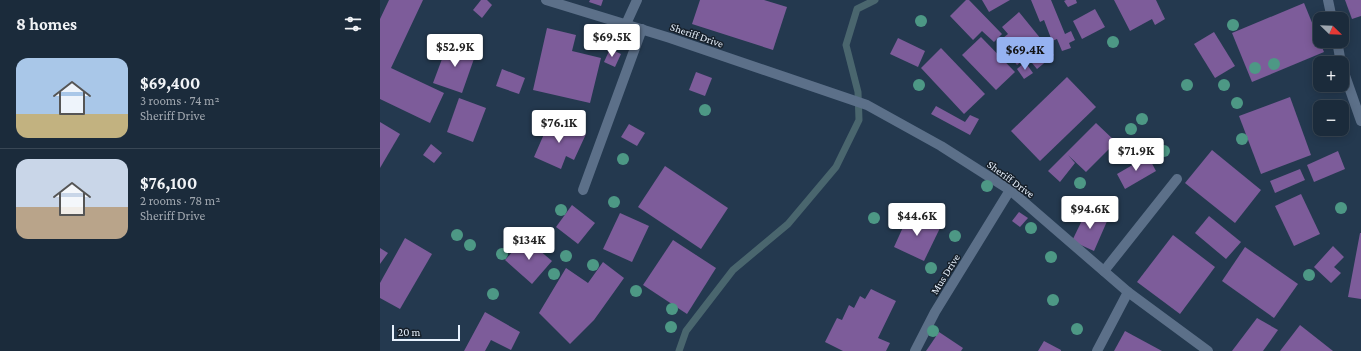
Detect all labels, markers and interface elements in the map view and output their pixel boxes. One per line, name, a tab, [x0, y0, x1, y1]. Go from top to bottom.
north arrow	[1313, 12, 1349, 48]
map controls	[1313, 12, 1349, 136]
icon: filters	[342, 13, 364, 35]
text: 8 homes	[16, 15, 77, 34]
street label: Sheriff Drive	[669, 20, 725, 50]
pin: $69.5K	[579, 24, 645, 58]
text: $69.5K	[593, 29, 631, 44]
pin: $52.9K	[422, 34, 488, 68]
pin: $69.4K	[992, 37, 1058, 71]
text: $52.9K	[436, 39, 474, 54]
text: $69.4K	[1006, 42, 1044, 57]
button: +	[1313, 56, 1349, 92]
icon: home	[48, 74, 96, 122]
text: $69,400	[140, 74, 200, 93]
text: 3 rooms · 74 m²	[140, 93, 220, 108]
button: −	[1313, 100, 1349, 136]
text: Sheriff Drive	[140, 108, 205, 123]
pin: $76.1K	[526, 110, 592, 144]
text: $76.1K	[541, 115, 577, 130]
pin: $71.9K	[1103, 138, 1169, 172]
text: $71.9K	[1118, 143, 1154, 158]
street label: Sheriff Drive	[985, 158, 1037, 200]
text: $76,100	[140, 174, 197, 193]
icon: home	[48, 175, 96, 223]
text: 2 rooms · 78 m²	[140, 193, 220, 208]
pin: $94.6K	[1057, 196, 1123, 230]
text: $94.6K	[1070, 201, 1110, 216]
pin: $44.6K	[884, 203, 950, 237]
text: Sheriff Drive	[140, 208, 205, 223]
text: $44.6K	[897, 208, 937, 223]
pin: $134K	[501, 227, 557, 261]
text: $134K	[512, 232, 546, 247]
street label: Mus Drive	[928, 251, 962, 296]
scale bar	[392, 323, 460, 342]
text: 20 m	[398, 326, 420, 338]

